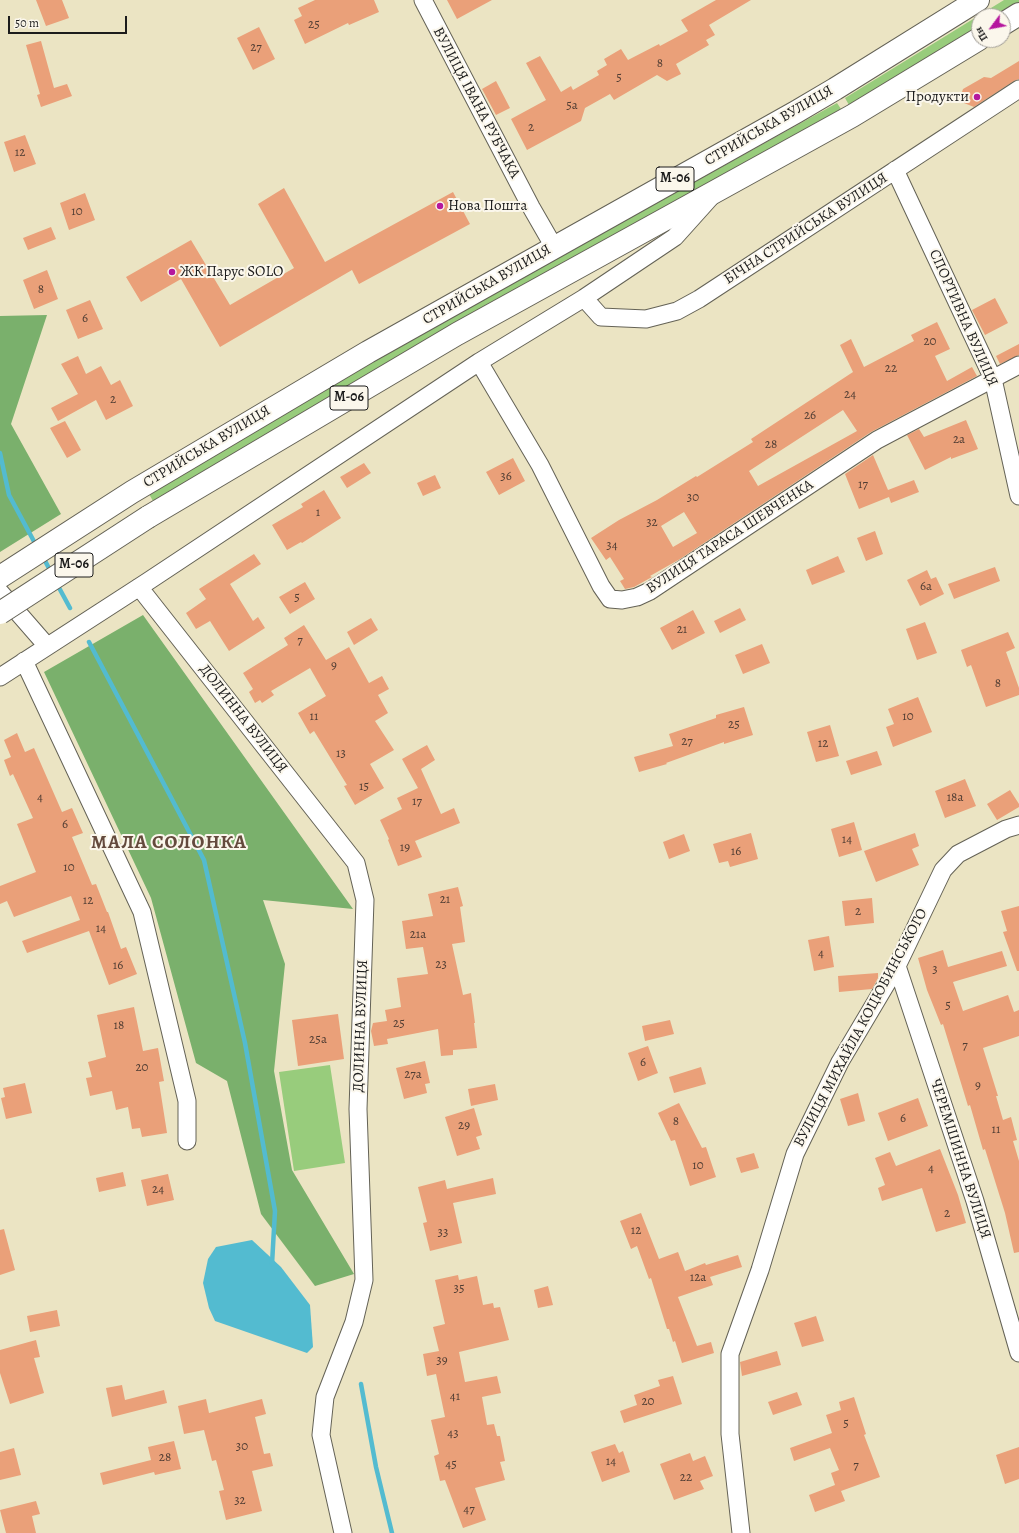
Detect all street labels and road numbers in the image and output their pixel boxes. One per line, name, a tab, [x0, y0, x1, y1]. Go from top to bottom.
street label: ВУЛИЦЯ ІВАНА РУБЧАКА	[429, 24, 523, 182]
street label: СТРИЙСЬКА ВУЛИЦЯ	[702, 82, 836, 170]
road number: М-06	[656, 167, 694, 191]
street label: БІЧНА СТРИЙСЬКА ВУЛИЦЯ	[721, 169, 891, 289]
street label: СТРИЙСЬКА ВУЛИЦЯ	[420, 241, 554, 329]
street label: СПОРТИВНА ВУЛИЦЯ	[925, 247, 1001, 389]
road number: М-06	[330, 386, 368, 410]
street label: СТРИЙСЬКА ВУЛИЦЯ	[140, 402, 274, 492]
street label: ВУЛИЦЯ ТАРАСА ШЕВЧЕНКА	[643, 476, 817, 598]
road number: М-06	[55, 553, 93, 577]
street label: ДОЛИННА ВУЛИЦЯ	[195, 661, 291, 777]
street label: ВУЛИЦЯ МИХАЙЛА КОЦЮБИНСЬКОГО	[790, 906, 932, 1150]
street label: ДОЛИННА ВУЛИЦЯ	[350, 959, 372, 1093]
street label: ЧЕРЕМШИННА ВУЛИЦЯ	[926, 1077, 994, 1241]

